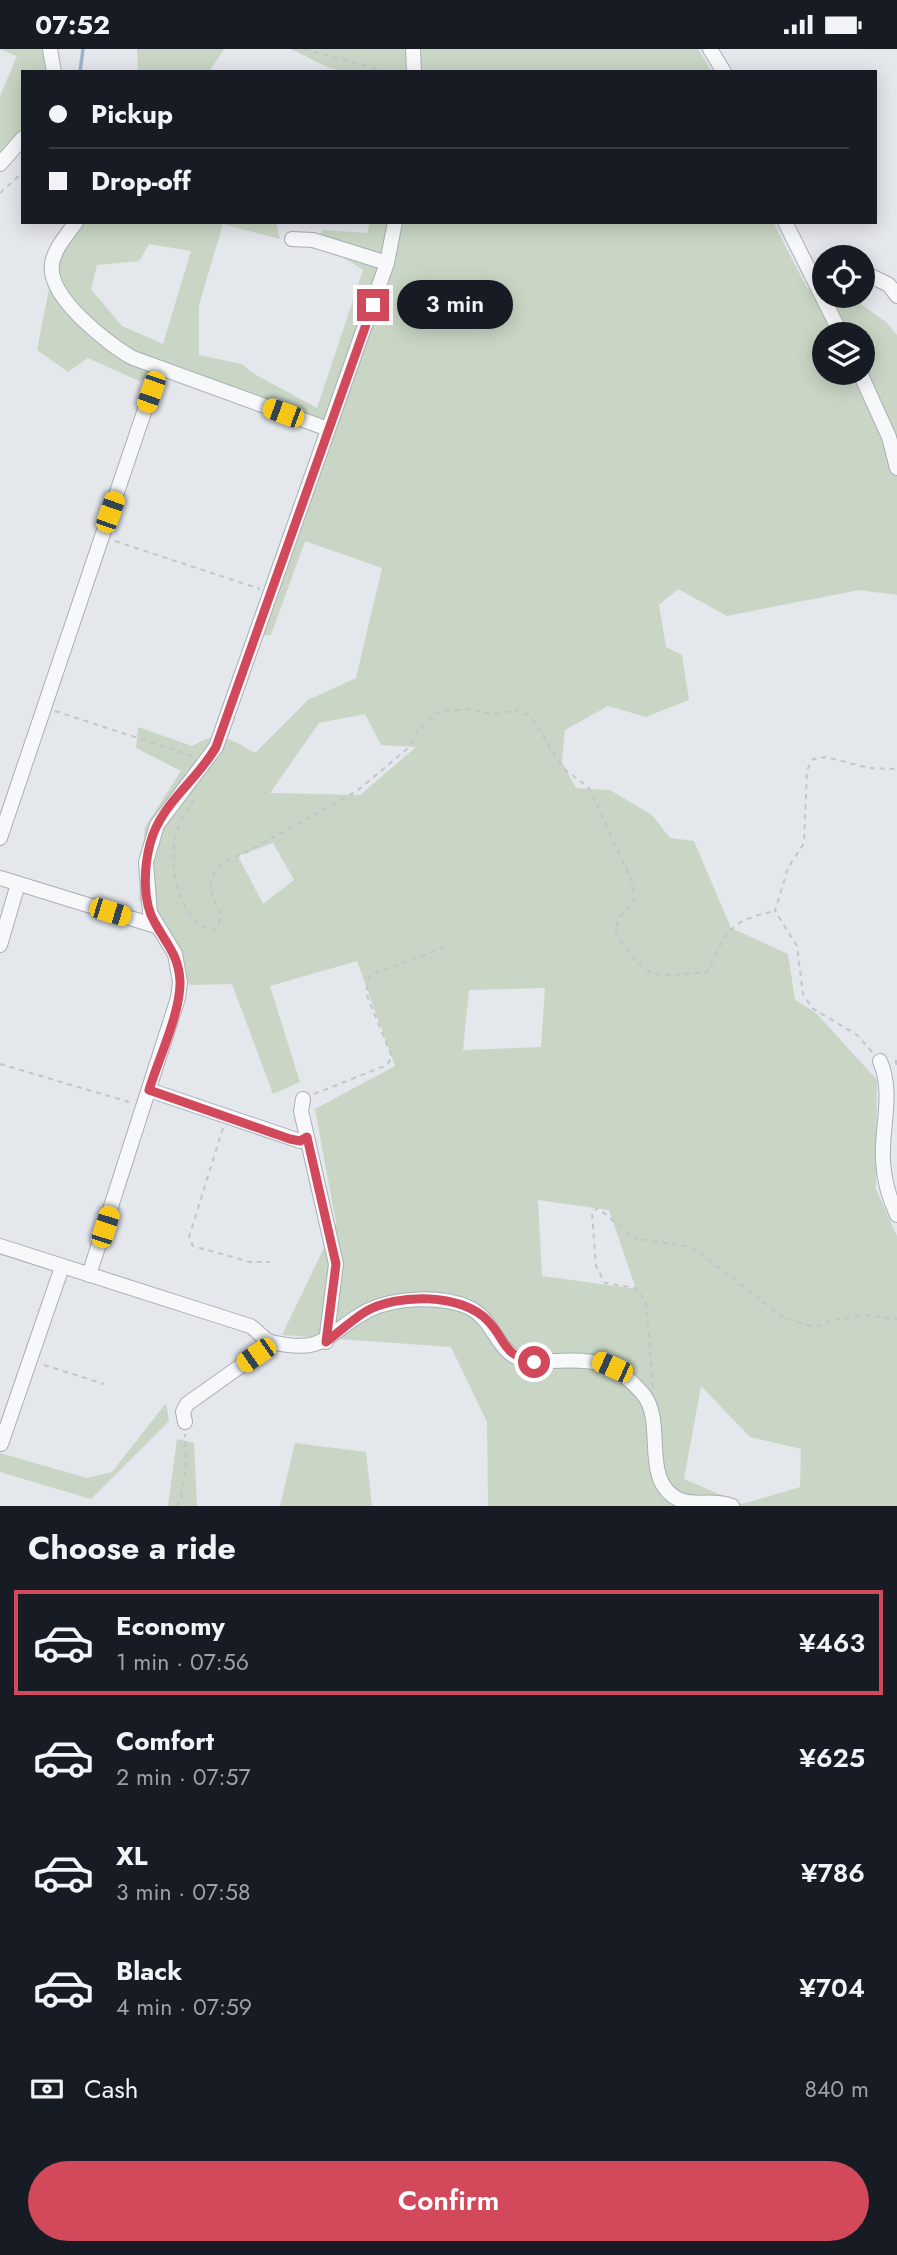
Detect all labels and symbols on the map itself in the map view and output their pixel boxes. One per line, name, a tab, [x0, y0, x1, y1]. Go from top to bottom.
callout: 3 min	[398, 281, 513, 329]
route end	[357, 289, 389, 321]
car	[135, 369, 168, 415]
car	[260, 396, 307, 430]
car	[94, 489, 127, 535]
car	[87, 896, 134, 928]
car	[89, 1204, 122, 1250]
car	[233, 1334, 280, 1376]
route start	[518, 1346, 550, 1378]
car	[589, 1349, 636, 1385]

